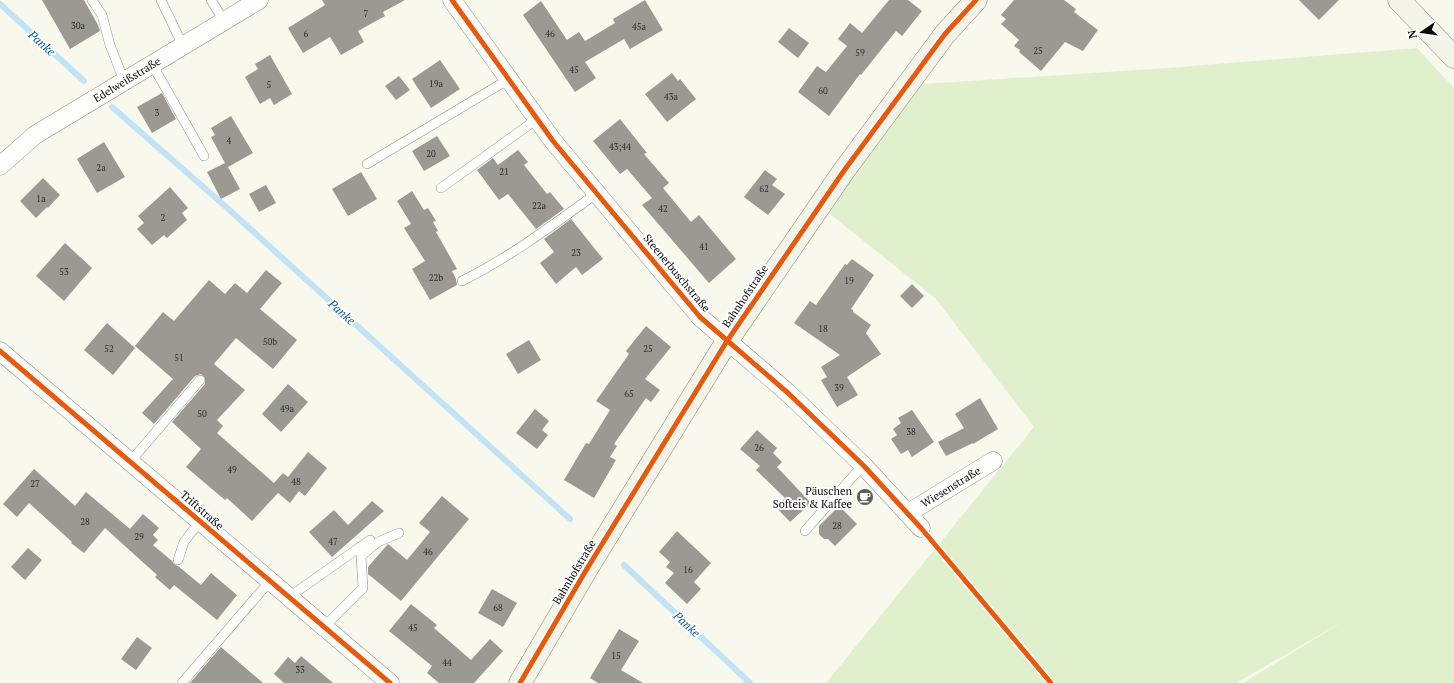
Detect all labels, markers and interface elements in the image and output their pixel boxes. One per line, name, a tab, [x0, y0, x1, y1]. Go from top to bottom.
house number: 7	[364, 8, 369, 20]
north arrow	[1402, 12, 1442, 52]
house number: 30a	[71, 20, 86, 32]
house number: 45a	[632, 21, 647, 33]
water label: Panke	[25, 26, 59, 59]
house number: 6	[304, 28, 309, 40]
house number: 46	[545, 28, 555, 40]
text: N	[1404, 28, 1420, 40]
house number: 25	[1033, 45, 1043, 57]
house number: 59	[855, 47, 865, 59]
street label: Edelweißstraße	[91, 54, 164, 105]
house number: 45	[569, 64, 579, 76]
house number: 19a	[429, 78, 444, 90]
house number: 5	[267, 79, 272, 91]
house number: 60	[818, 85, 828, 97]
house number: 43a	[664, 91, 679, 103]
house number: 3	[155, 107, 160, 119]
house number: 4	[227, 135, 232, 147]
house number: 43;44	[609, 141, 631, 153]
house number: 20	[426, 148, 436, 160]
house number: 2a	[96, 162, 106, 174]
house number: 21	[499, 166, 509, 178]
house number: 62	[759, 183, 769, 195]
house number: 1a	[36, 193, 46, 205]
house number: 22a	[532, 200, 547, 212]
house number: 42	[658, 203, 668, 215]
house number: 2	[161, 212, 166, 224]
street label: Steenerbuschstraße	[640, 231, 714, 315]
house number: 41	[699, 241, 709, 253]
house number: 23	[571, 247, 581, 259]
street label: Bahnhofstraße	[719, 262, 771, 330]
house number: 53	[59, 266, 69, 278]
house number: 22b	[429, 272, 443, 284]
house number: 19	[844, 275, 854, 287]
water label: Panke	[325, 295, 359, 328]
house number: 18	[818, 323, 828, 335]
house number: 50b	[263, 336, 277, 348]
house number: 52	[104, 343, 114, 355]
house number: 25	[643, 343, 653, 355]
house number: 51	[174, 352, 184, 364]
house number: 39	[834, 382, 844, 394]
house number: 65	[624, 388, 634, 400]
house number: 49a	[280, 403, 295, 415]
house number: 50	[197, 408, 207, 420]
house number: 38	[906, 426, 916, 438]
house number: 26	[754, 442, 764, 454]
street label: Wiesenstraße	[918, 463, 983, 510]
house number: 49	[227, 464, 237, 476]
house number: 48	[291, 476, 301, 488]
house number: 27	[30, 478, 40, 490]
place label: Päuschen Softeis & Kaffee	[773, 484, 852, 511]
street label: Triftstraße	[177, 487, 227, 533]
cafe icon: Päuschen Softeis & Kaffee	[855, 487, 875, 507]
house number: 28	[80, 516, 90, 528]
house number: 28	[832, 520, 842, 532]
house number: 29	[134, 531, 144, 543]
house number: 47	[328, 536, 338, 548]
street label: Bahnhofstraße	[549, 537, 599, 607]
house number: 46	[423, 546, 433, 558]
house number: 16	[683, 564, 693, 576]
house number: 68	[493, 602, 503, 614]
water label: Panke	[670, 607, 704, 640]
house number: 45	[408, 622, 418, 634]
house number: 15	[611, 650, 621, 662]
house number: 44	[442, 657, 452, 669]
house number: 33	[295, 664, 305, 676]

